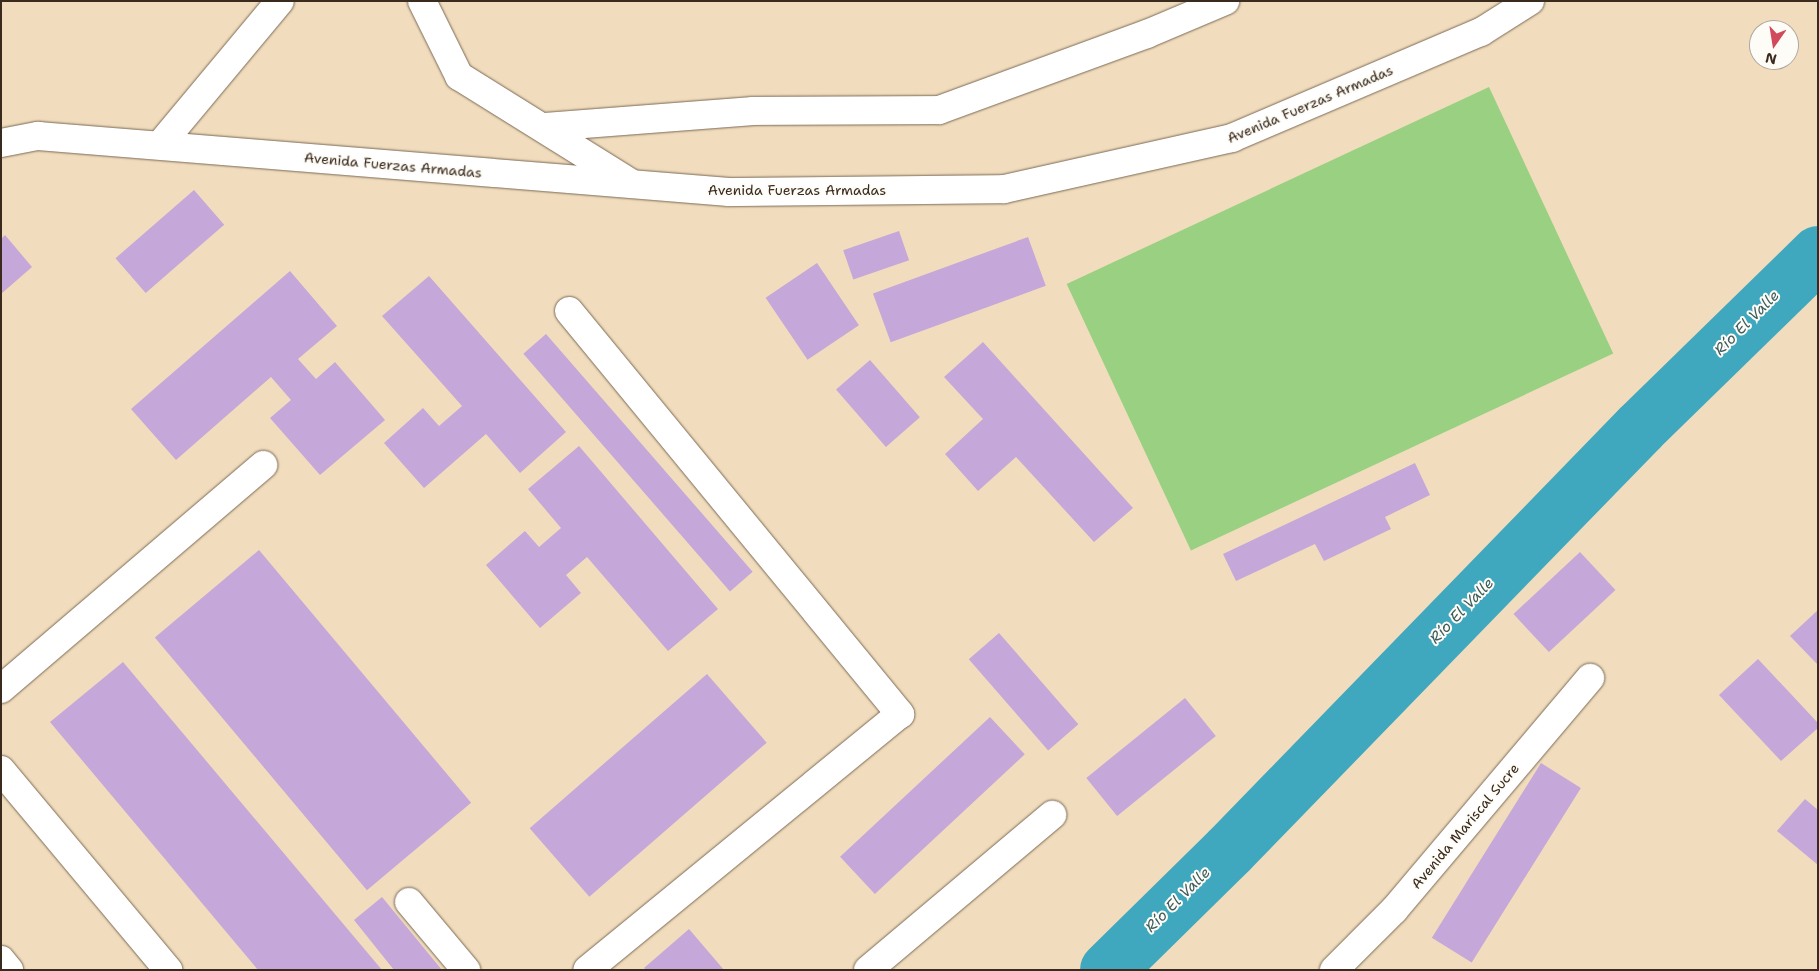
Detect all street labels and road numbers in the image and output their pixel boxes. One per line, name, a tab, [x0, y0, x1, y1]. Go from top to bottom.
street label: Avenida Fuerzas Armadas	[1225, 61, 1395, 147]
street label: Avenida Fuerzas Armadas	[303, 149, 483, 181]
street label: Avenida Fuerzas Armadas	[708, 182, 886, 198]
street label: Avenida Mariscal Sucre	[1408, 760, 1522, 892]

